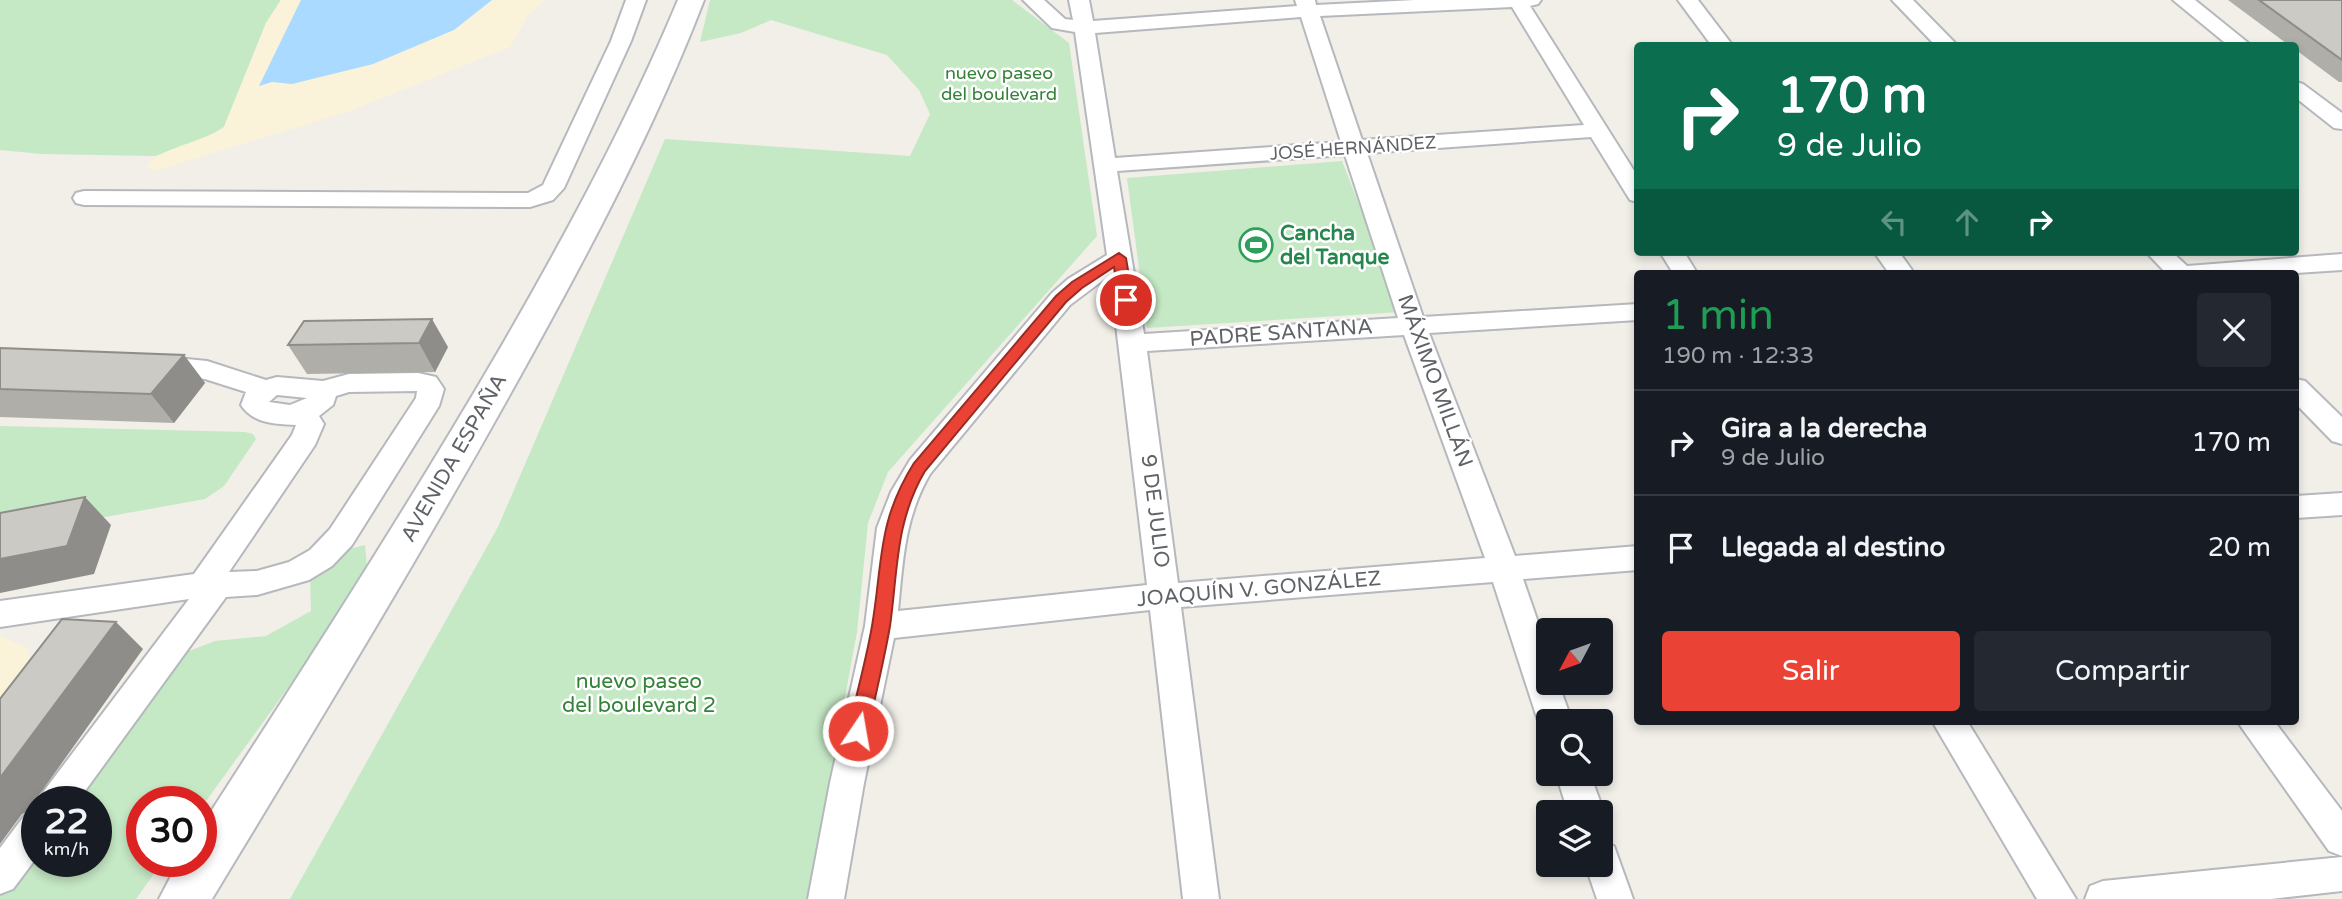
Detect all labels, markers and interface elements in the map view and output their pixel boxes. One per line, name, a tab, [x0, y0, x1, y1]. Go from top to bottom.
park label: nuevo paseo del boulevard	[941, 62, 1057, 105]
text: 170 m	[1777, 67, 1927, 126]
icon: right	[1662, 70, 1753, 161]
text: 9 de Julio	[1777, 127, 1922, 165]
street label: JOSÉ HERNÁNDEZ	[1269, 131, 1437, 165]
icon: left	[1875, 203, 1913, 241]
icon: ahead	[1948, 203, 1986, 241]
icon: right	[2021, 203, 2059, 241]
place label: Cancha del Tanque	[1280, 221, 1390, 270]
sports icon: Cancha del Tanque	[1237, 226, 1275, 264]
pin	[1096, 270, 1156, 330]
icon: arrive	[1107, 281, 1145, 319]
text: 1 min	[1662, 290, 1774, 341]
street label: MÁXIMO MILLÁN	[1392, 291, 1478, 471]
button: close	[2197, 293, 2271, 367]
street label: PADRE SANTANA	[1189, 314, 1373, 352]
text: 190 m · 12:33	[1662, 342, 1814, 370]
street label: AVENIDA ESPAÑA	[396, 370, 512, 546]
text: Gira a la derecha	[1721, 413, 1927, 444]
icon: right	[1662, 424, 1700, 462]
text: 170 m	[2191, 427, 2271, 458]
text: 9 de Julio	[1721, 444, 1825, 472]
street label: 9 DE JULIO	[1136, 453, 1174, 569]
icon: arrive	[1662, 529, 1700, 567]
text: Llegada al destino	[1721, 532, 1945, 563]
text: 20 m	[2208, 532, 2271, 563]
street label: JOAQUÍN V. GONZÁLEZ	[1136, 566, 1382, 612]
north arrow	[1536, 618, 1614, 695]
map controls	[1536, 618, 1613, 877]
button: Salir	[1662, 631, 1960, 711]
button: Compartir	[1974, 631, 2271, 711]
park label: nuevo paseo del boulevard 2	[562, 669, 716, 718]
position arrow	[821, 694, 895, 768]
button: search	[1536, 709, 1613, 786]
speed limit sign: 30	[126, 786, 217, 877]
button: layers	[1536, 800, 1613, 877]
text: 22	[45, 801, 88, 843]
text: km/h	[44, 838, 89, 860]

